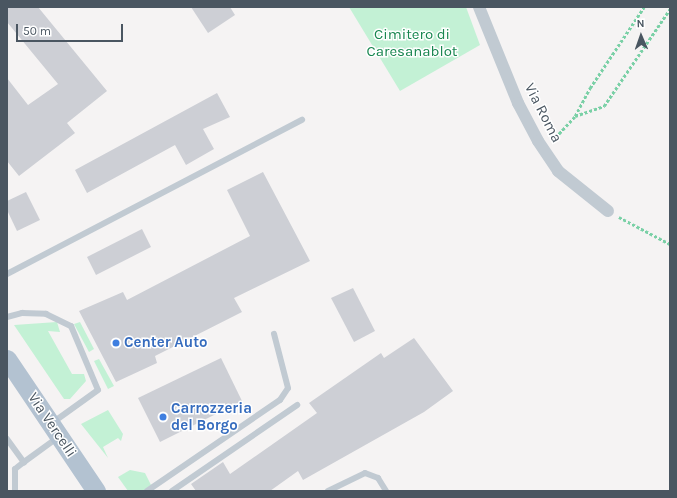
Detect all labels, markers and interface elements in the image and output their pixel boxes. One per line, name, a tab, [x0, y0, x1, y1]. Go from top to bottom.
scale bar	[18, 16, 125, 42]
north arrow	[621, 16, 661, 56]
text: N	[636, 17, 645, 30]
text: 50 m	[23, 24, 51, 38]
park label: Cimitero di Caresanablot	[367, 25, 457, 60]
street label: Via Roma	[520, 80, 566, 146]
place label: Center Auto	[124, 334, 208, 352]
marker: Center Auto	[111, 338, 121, 348]
street label: Via Vercelli	[24, 389, 80, 461]
place label: Carrozzeria del Borgo	[171, 399, 252, 434]
marker: Carrozzeria del Borgo	[158, 412, 168, 422]

